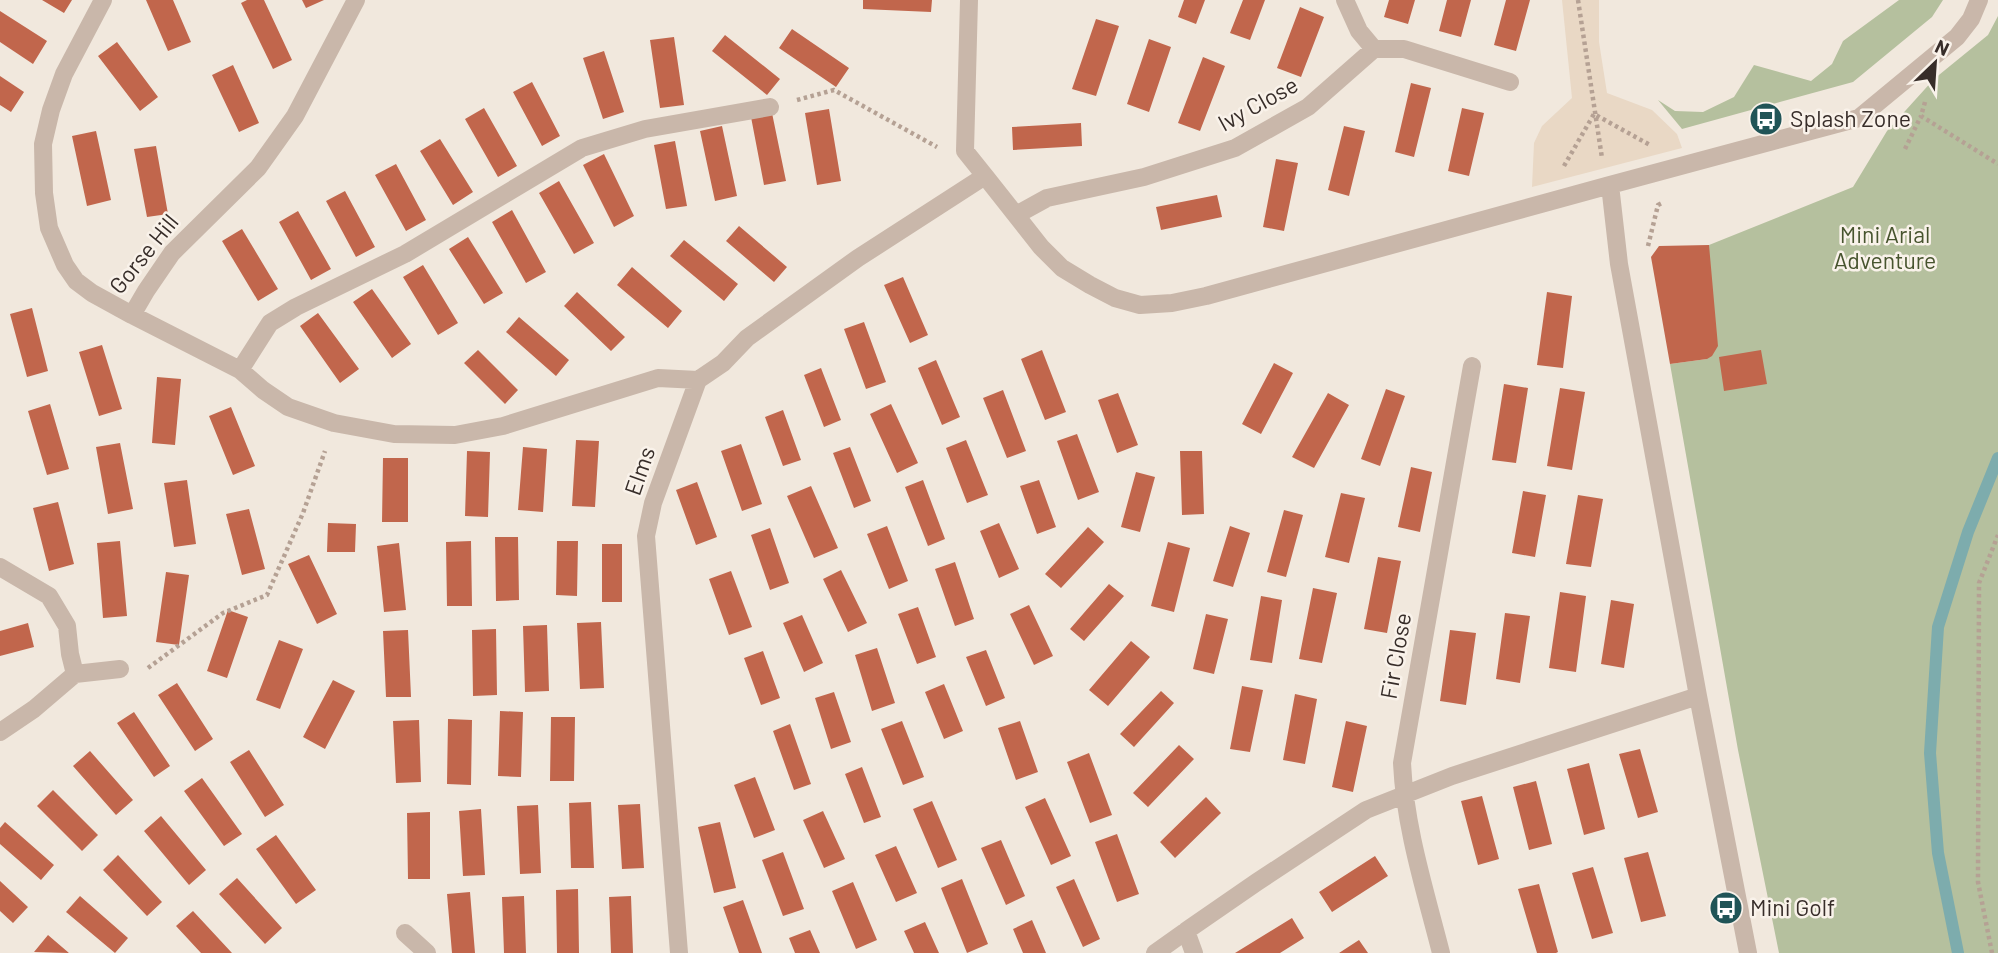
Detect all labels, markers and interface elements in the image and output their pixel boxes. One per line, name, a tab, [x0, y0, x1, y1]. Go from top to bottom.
north arrow	[1900, 28, 1970, 98]
text: N	[1932, 34, 1953, 60]
street label: Ivy Close	[1213, 70, 1302, 137]
bus stop icon: Splash Zone	[1747, 100, 1785, 138]
place label: Splash Zone	[1790, 104, 1911, 132]
street label: Gorse Hill	[103, 208, 184, 299]
park label: Mini Arial Adventure	[1834, 220, 1936, 274]
street label: Elms	[618, 443, 660, 499]
street label: Fir Close	[1374, 611, 1416, 701]
bus stop icon: Mini Golf	[1707, 889, 1745, 927]
place label: Mini Golf	[1750, 893, 1835, 921]

